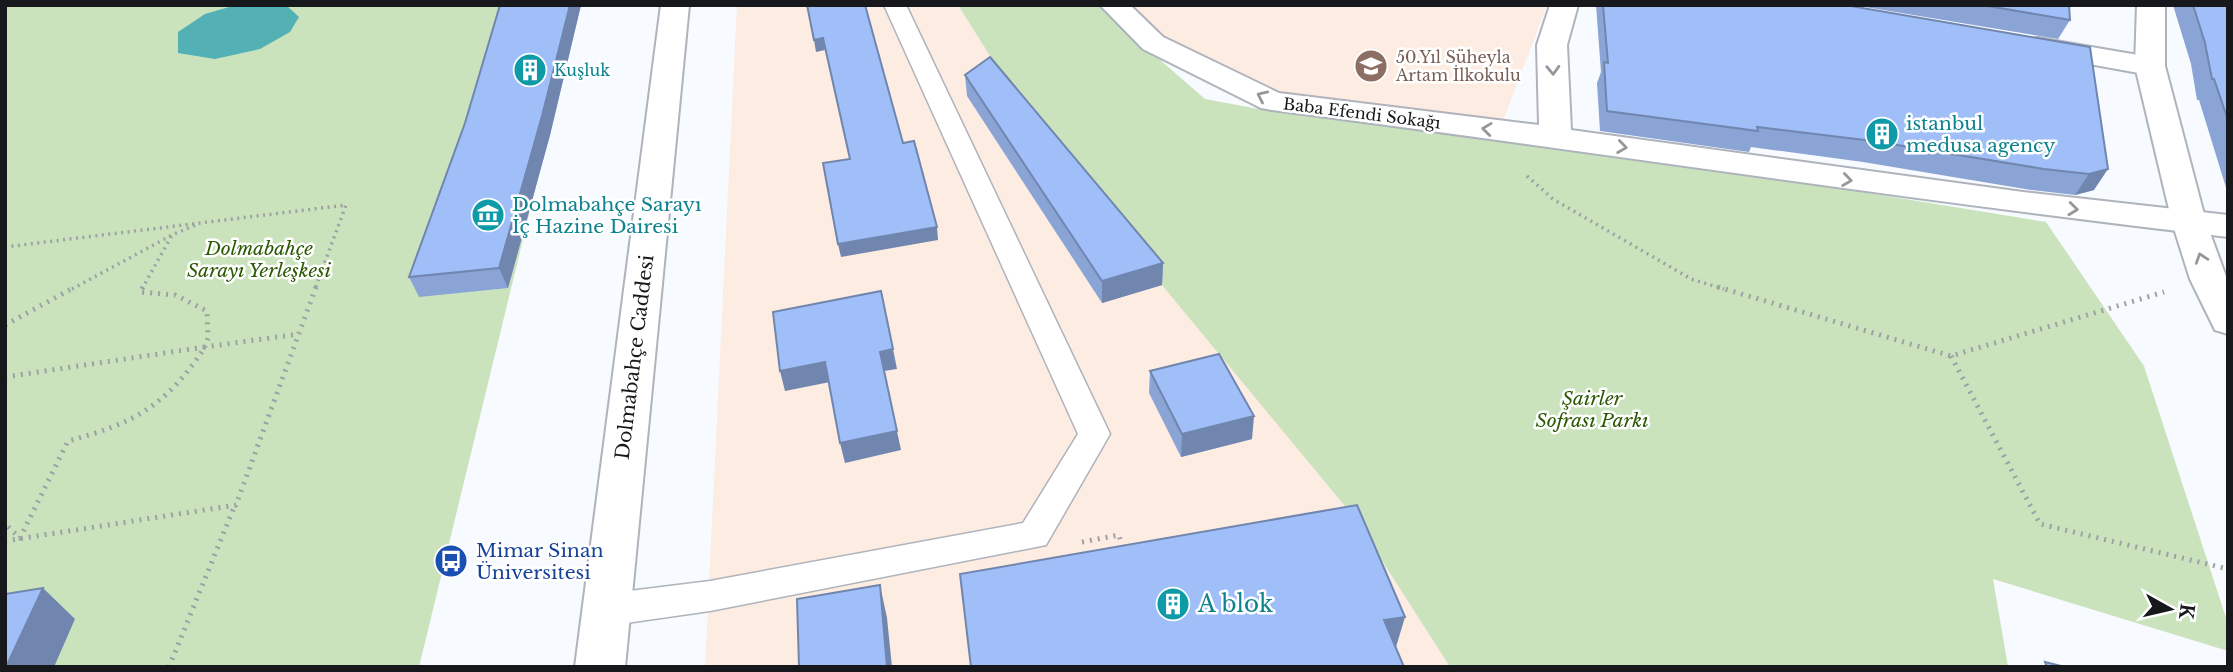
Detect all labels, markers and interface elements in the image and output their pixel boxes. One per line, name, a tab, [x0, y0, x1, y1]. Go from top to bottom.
school or university icon: 50.Yıl Süheyla Artam İlkokulu	[1352, 47, 1390, 85]
place label: 50.Yıl Süheyla Artam İlkokulu	[1395, 47, 1521, 85]
building icon: Kuşluk	[511, 51, 549, 89]
place label: Kuşluk	[554, 60, 610, 80]
one-way arrow	[1545, 65, 1560, 76]
one-way arrow	[1257, 91, 1269, 105]
street label: Baba Efendi Sokağı	[1282, 93, 1442, 133]
place label: istanbul medusa agency	[1906, 112, 2055, 157]
building icon: istanbul medusa agency	[1863, 115, 1901, 153]
one-way arrow	[1481, 121, 1493, 136]
one-way arrow	[1616, 139, 1628, 154]
one-way arrow	[1841, 173, 1853, 188]
place label: Dolmabahçe Sarayı İç Hazine Dairesi	[512, 193, 702, 238]
museum icon: Dolmabahçe Sarayı İç Hazine Dairesi	[469, 196, 507, 234]
one-way arrow	[2068, 201, 2079, 216]
park label: Dolmabahçe Sarayı Yerleşkesi	[187, 237, 331, 282]
one-way arrow	[2195, 252, 2209, 265]
street label: Dolmabahçe Caddesi	[611, 253, 659, 461]
park label: Şairler Sofrası Parkı	[1536, 387, 1649, 432]
place label: Mimar Sinan Üniversitesi	[476, 539, 604, 584]
bus stop icon: Mimar Sinan Üniversitesi	[432, 542, 470, 580]
north arrow	[2135, 574, 2205, 644]
building icon: A blok	[1154, 585, 1192, 623]
place label: A blok	[1197, 590, 1274, 618]
text: K	[2174, 602, 2199, 622]

